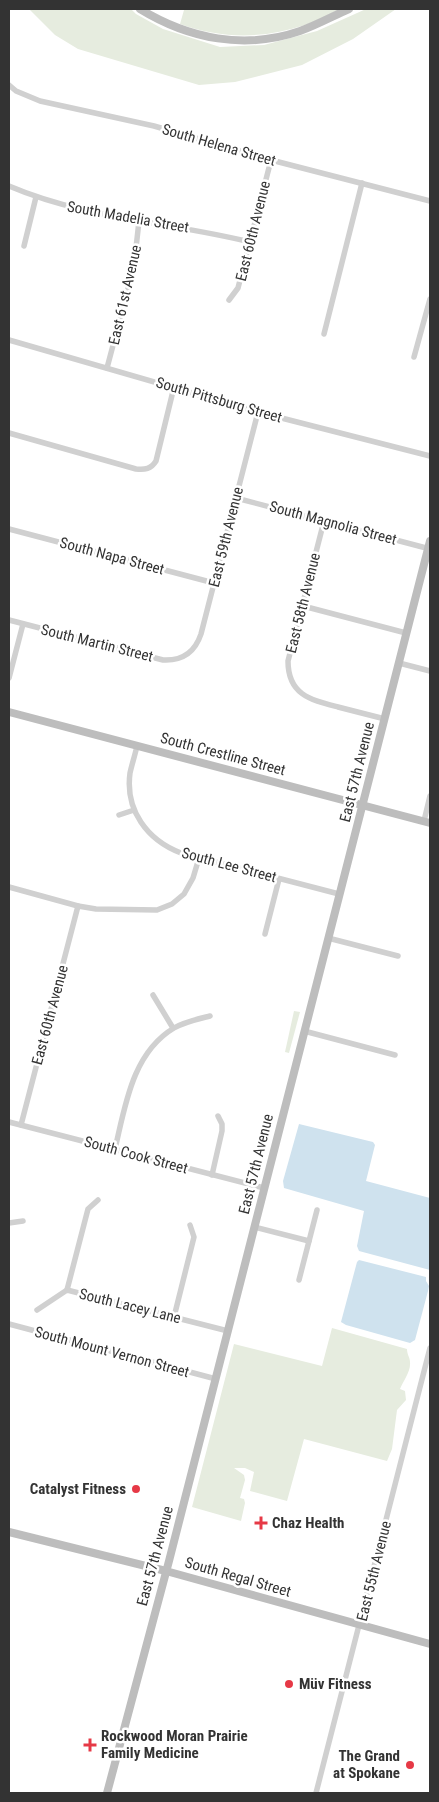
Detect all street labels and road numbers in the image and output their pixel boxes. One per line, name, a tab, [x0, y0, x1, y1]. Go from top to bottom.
street label: South Helena Street	[160, 120, 278, 170]
street label: East 60th Avenue	[232, 179, 274, 283]
street label: South Madelia Street	[66, 197, 190, 237]
street label: East 61st Avenue	[105, 243, 145, 347]
street label: South Pittsburg Street	[154, 373, 284, 427]
street label: East 59th Avenue	[205, 485, 247, 589]
street label: South Magnolia Street	[267, 497, 399, 549]
street label: South Napa Street	[58, 533, 166, 579]
street label: East 58th Avenue	[282, 551, 324, 655]
street label: South Martin Street	[39, 620, 155, 666]
street label: East 57th Avenue	[336, 720, 378, 824]
street label: South Crestline Street	[159, 729, 287, 779]
street label: South Lee Street	[180, 844, 278, 886]
street label: East 60th Avenue	[28, 963, 72, 1067]
street label: East 57th Avenue	[235, 1112, 277, 1216]
street label: South Cook Street	[82, 1133, 190, 1177]
street label: South Lacey Lane	[77, 1285, 183, 1327]
street label: South Mount Vernon Street	[33, 1323, 191, 1381]
street label: East 57th Avenue	[133, 1504, 177, 1608]
street label: East 55th Avenue	[353, 1519, 395, 1623]
street label: South Regal Street	[183, 1553, 293, 1601]

